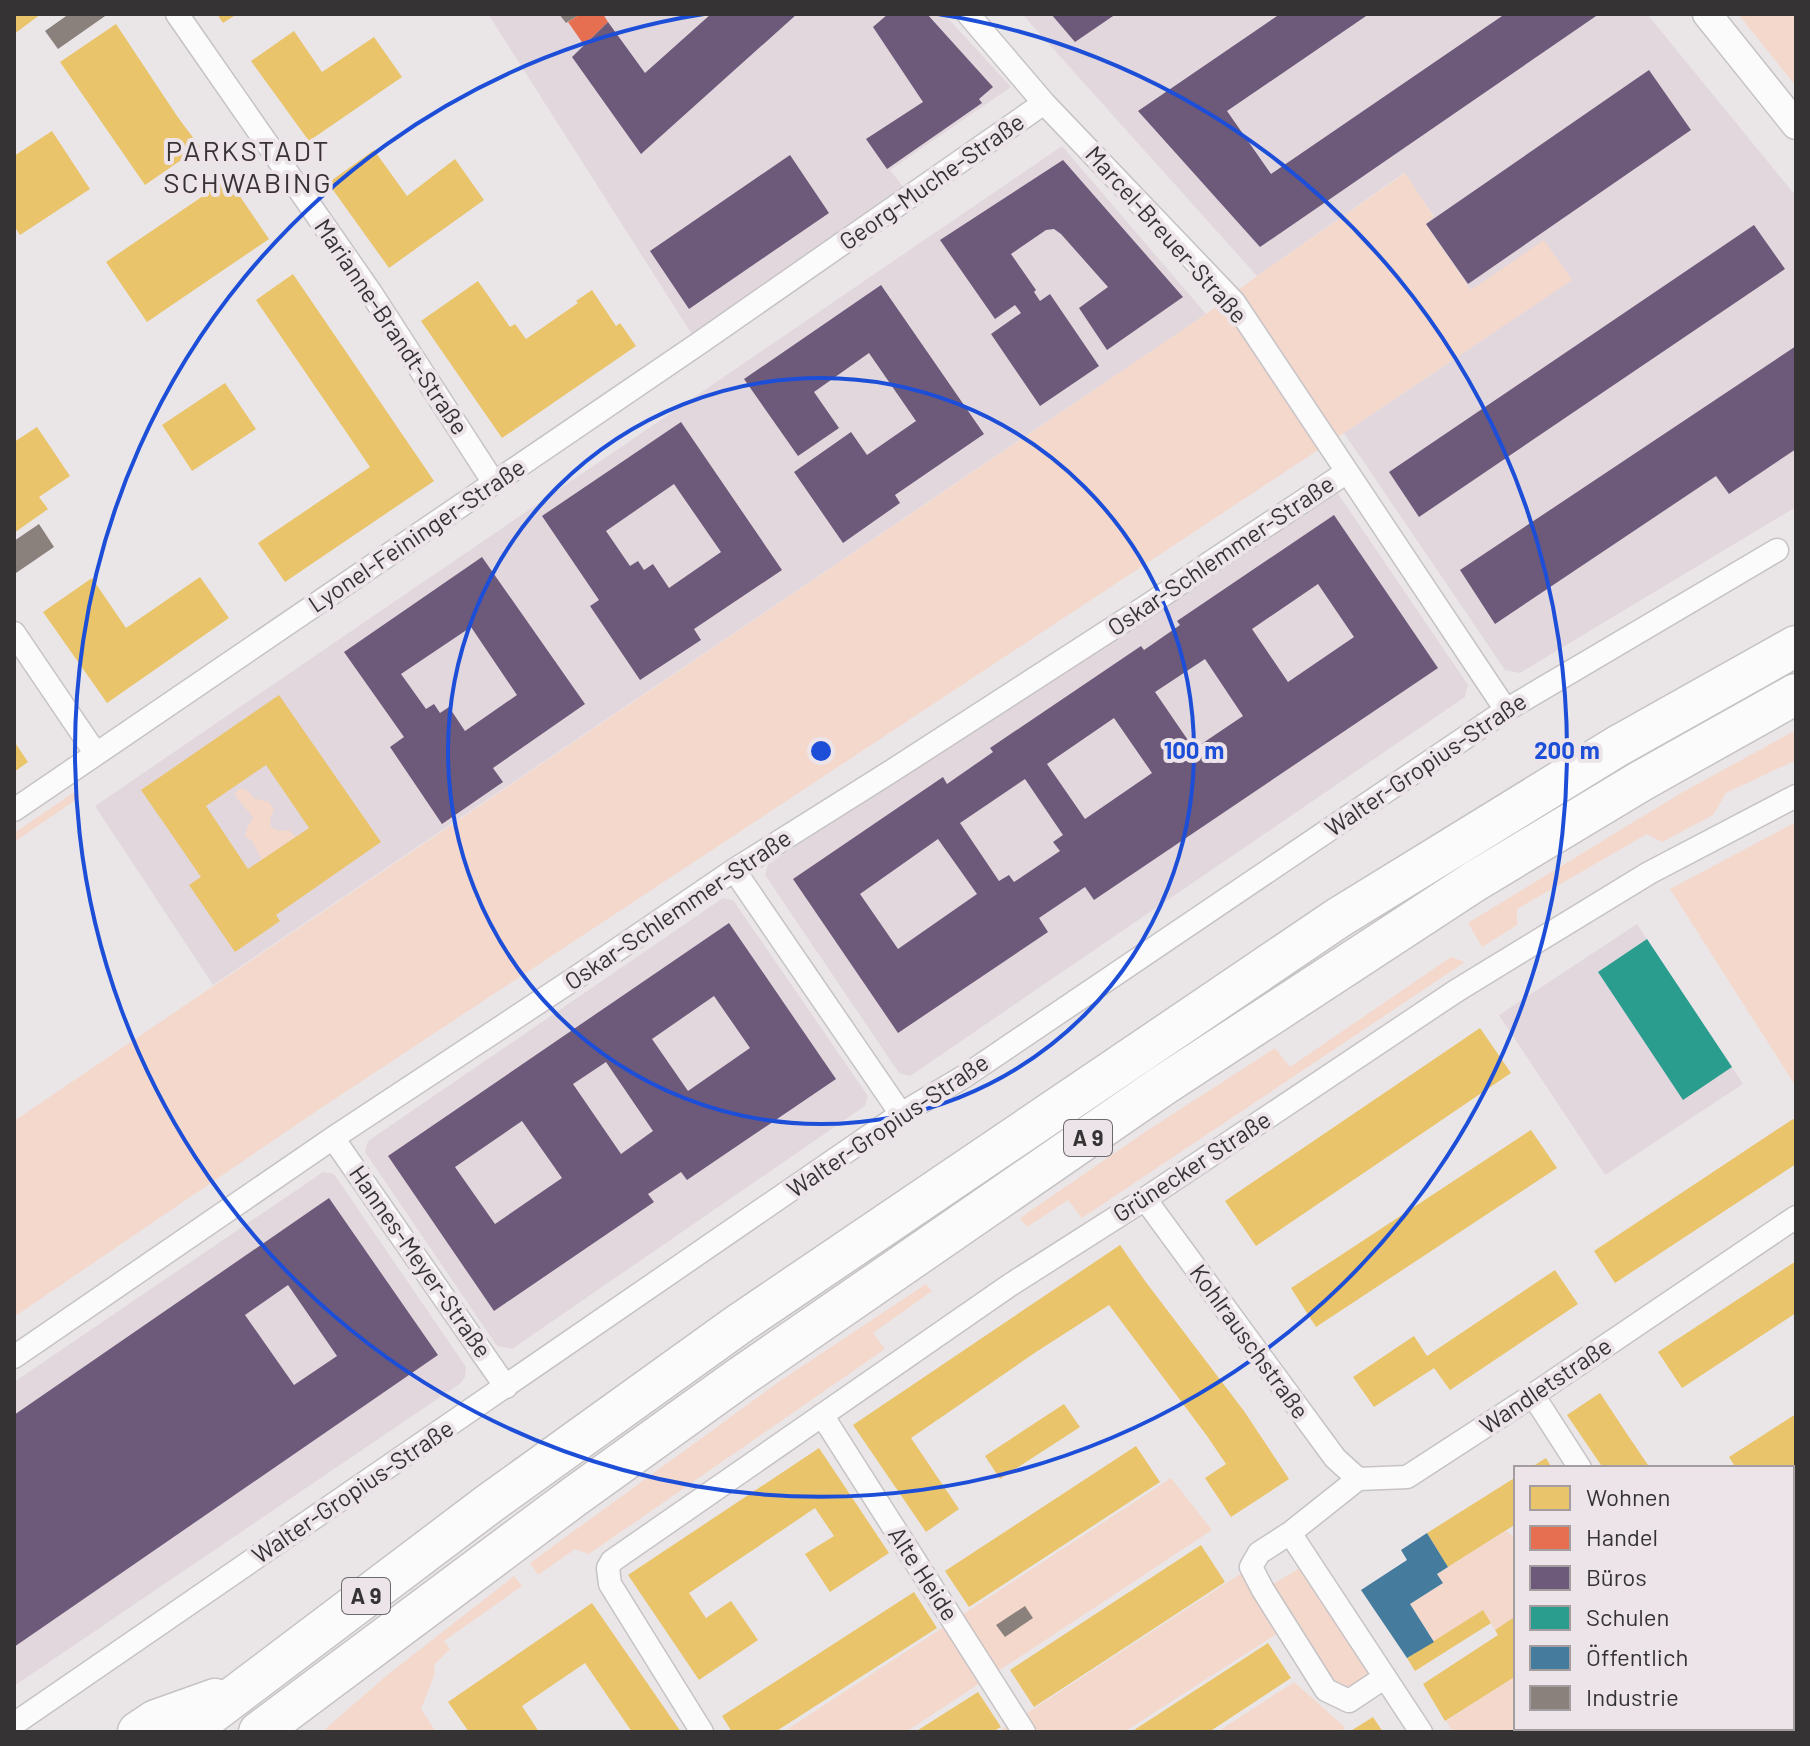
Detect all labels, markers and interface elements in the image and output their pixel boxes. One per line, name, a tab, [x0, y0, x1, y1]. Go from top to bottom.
street label: Georg-Muche-Straße	[833, 106, 1029, 255]
district label: PARKSTADT SCHWABING	[163, 133, 333, 199]
street label: Marcel-Breuer-Straße	[1080, 139, 1254, 329]
street label: Marianne-Brandt-Straße	[309, 213, 475, 440]
street label: Lyonel-Feininger-Straße	[302, 452, 530, 618]
street label: Oskar-Schlemmer-Straße	[1102, 468, 1339, 641]
street label: Walter-Gropius-Straße	[1319, 686, 1531, 842]
text: 100 m	[1164, 735, 1224, 764]
text: 200 m	[1534, 735, 1600, 764]
centre of rings	[807, 737, 835, 765]
street label: Oskar-Schlemmer-Straße	[559, 822, 796, 995]
street label: Walter-Gropius-Straße	[781, 1047, 993, 1203]
street label: Grünecker Straße	[1107, 1104, 1275, 1228]
road number: A 9	[1064, 1120, 1112, 1156]
street label: Hannes-Meyer-Straße	[344, 1159, 499, 1363]
street label: Kohlrauschstraße	[1184, 1258, 1316, 1424]
street label: Wandletstraße	[1474, 1330, 1616, 1439]
street label: Walter-Gropius-Straße	[246, 1413, 458, 1569]
legend	[1514, 1466, 1794, 1730]
text: Wohnen	[1586, 1482, 1670, 1511]
street label: Alte Heide	[883, 1521, 965, 1626]
text: Handel	[1586, 1522, 1658, 1551]
text: Büros	[1586, 1562, 1647, 1591]
road number: A 9	[342, 1578, 390, 1614]
text: Schulen	[1586, 1602, 1670, 1631]
text: Öffentlich	[1586, 1642, 1688, 1671]
text: Industrie	[1586, 1682, 1679, 1711]

